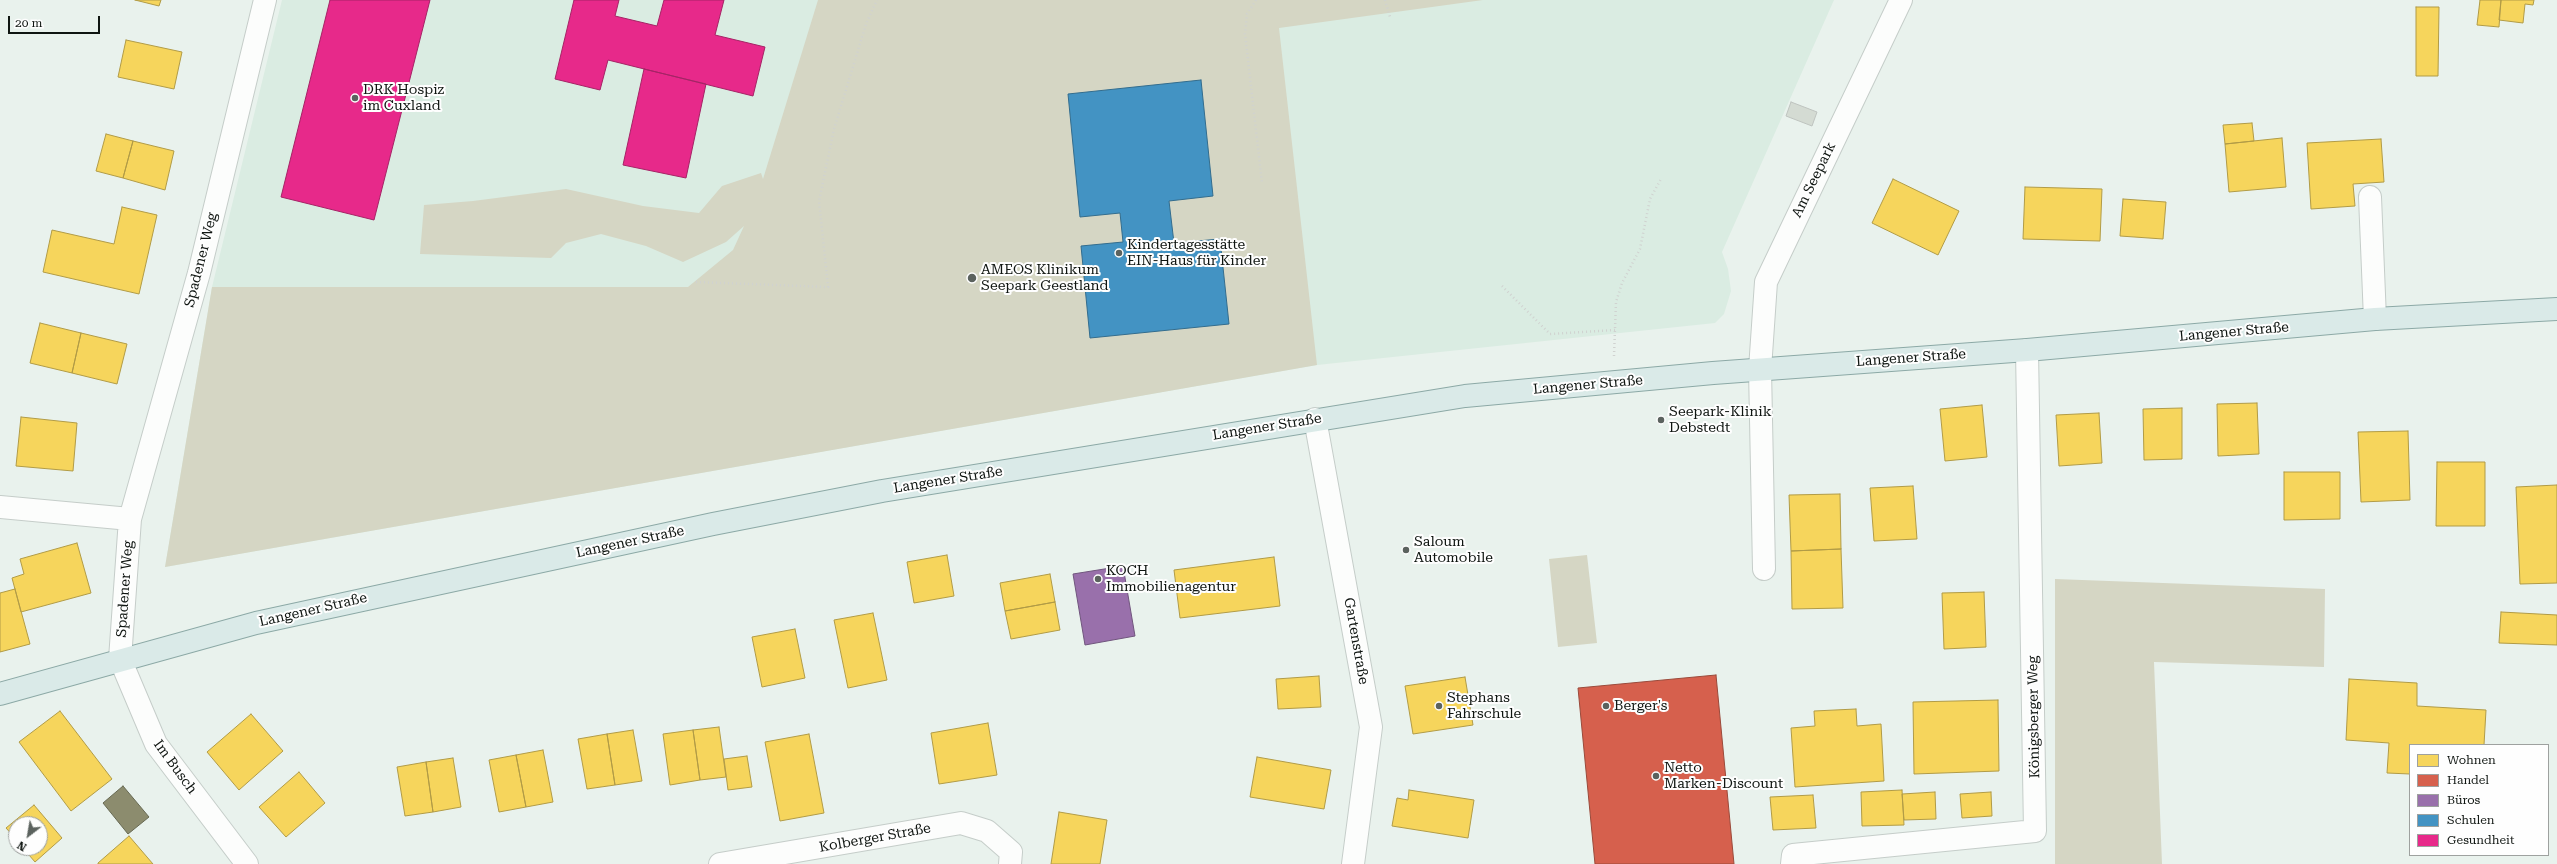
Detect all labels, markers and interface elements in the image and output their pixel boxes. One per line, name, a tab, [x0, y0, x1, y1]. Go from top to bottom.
scale bar	[10, 8, 102, 34]
text: 20 m	[15, 16, 42, 30]
place label: DRK Hospiz im Cuxland	[363, 82, 444, 114]
marker: DRK Hospiz im Cuxland	[350, 93, 360, 103]
street label: Am Seepark	[1789, 140, 1839, 220]
street label: Spadener Weg	[181, 211, 221, 309]
place label: Kindertagesstätte EIN-Haus für Kinder	[1127, 237, 1266, 270]
marker: Kindertagesstätte EIN-Haus für Kinder	[1114, 248, 1124, 258]
place label: AMEOS Klinikum Seepark Geestland	[981, 262, 1109, 294]
marker: AMEOS Klinikum Seepark Geestland	[966, 272, 978, 284]
street label: Langener Straße	[2178, 319, 2290, 345]
street label: Langener Straße	[1855, 346, 1967, 370]
street label: Langener Straße	[1532, 372, 1644, 398]
place label: Seepark-Klinik Debstedt	[1669, 404, 1772, 436]
street label: Langener Straße	[1211, 410, 1323, 444]
marker: Seepark-Klinik Debstedt	[1656, 415, 1666, 425]
street label: Langener Straße	[892, 463, 1004, 497]
street label: Langener Straße	[574, 522, 686, 562]
place label: Saloum Automobile	[1414, 534, 1493, 566]
street label: Spadener Weg	[113, 540, 137, 638]
marker: Saloum Automobile	[1401, 545, 1411, 555]
place label: KOCH Immobilienagentur	[1106, 563, 1236, 596]
marker: KOCH Immobilienagentur	[1093, 574, 1103, 584]
street label: Langener Straße	[257, 589, 369, 631]
street label: Gartenstraße	[1340, 596, 1372, 686]
street label: Königsberger Weg	[2025, 656, 2043, 778]
place label: Stephans Fahrschule	[1447, 690, 1521, 722]
place label: Berger's	[1614, 698, 1667, 714]
marker: Stephans Fahrschule	[1434, 701, 1444, 711]
marker: Berger's	[1601, 701, 1611, 711]
street label: Im Busch	[150, 737, 200, 797]
legend	[2409, 744, 2549, 856]
text: Wohnen	[2447, 753, 2496, 767]
place label: Netto Marken-Discount	[1664, 760, 1783, 792]
marker: Netto Marken-Discount	[1651, 771, 1661, 781]
text: Handel	[2447, 773, 2489, 787]
text: Büros	[2447, 793, 2480, 807]
text: Schulen	[2447, 813, 2495, 827]
north arrow	[8, 816, 48, 856]
street label: Kolberger Straße	[818, 820, 932, 856]
text: Gesundheit	[2447, 833, 2514, 847]
text: N	[15, 838, 29, 854]

